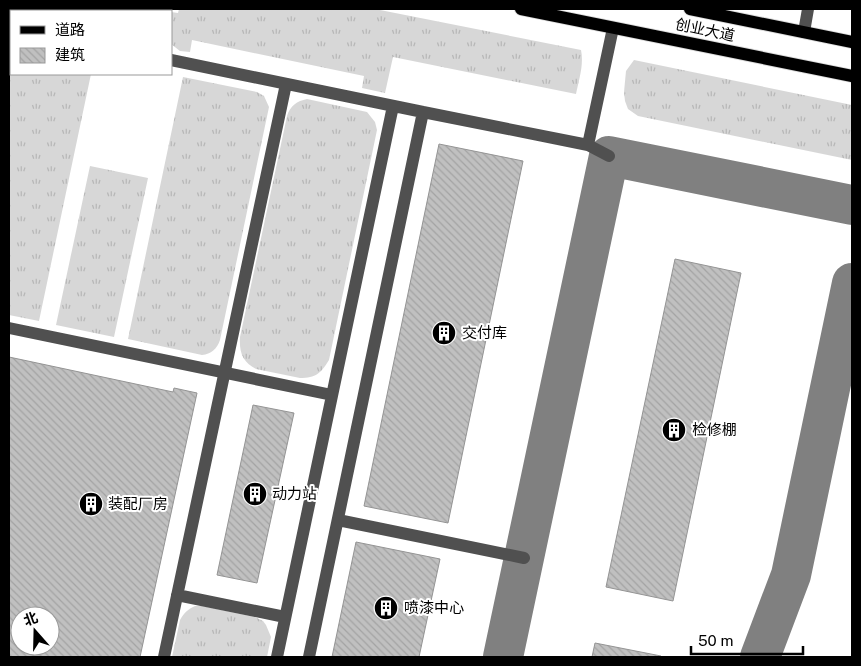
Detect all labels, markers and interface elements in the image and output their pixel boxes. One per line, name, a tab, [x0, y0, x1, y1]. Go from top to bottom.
legend	[10, 10, 172, 75]
street label: 创业大道	[674, 15, 736, 44]
text: 道路	[55, 21, 85, 38]
text: 建筑	[55, 46, 85, 63]
building icon: 交付库	[431, 320, 457, 346]
place label: 交付库	[462, 324, 507, 341]
building icon: 检修棚	[661, 417, 687, 443]
place label: 检修棚	[692, 421, 737, 438]
building icon: 动力站	[242, 481, 268, 507]
place label: 动力站	[272, 485, 317, 502]
building icon: 装配厂房	[78, 491, 104, 517]
place label: 装配厂房	[108, 495, 168, 512]
building icon: 喷漆中心	[373, 595, 399, 621]
place label: 喷漆中心	[404, 599, 464, 616]
north arrow	[10, 606, 60, 656]
text: 北	[21, 609, 40, 629]
scale bar	[691, 624, 804, 656]
text: 50 m	[698, 632, 733, 649]

